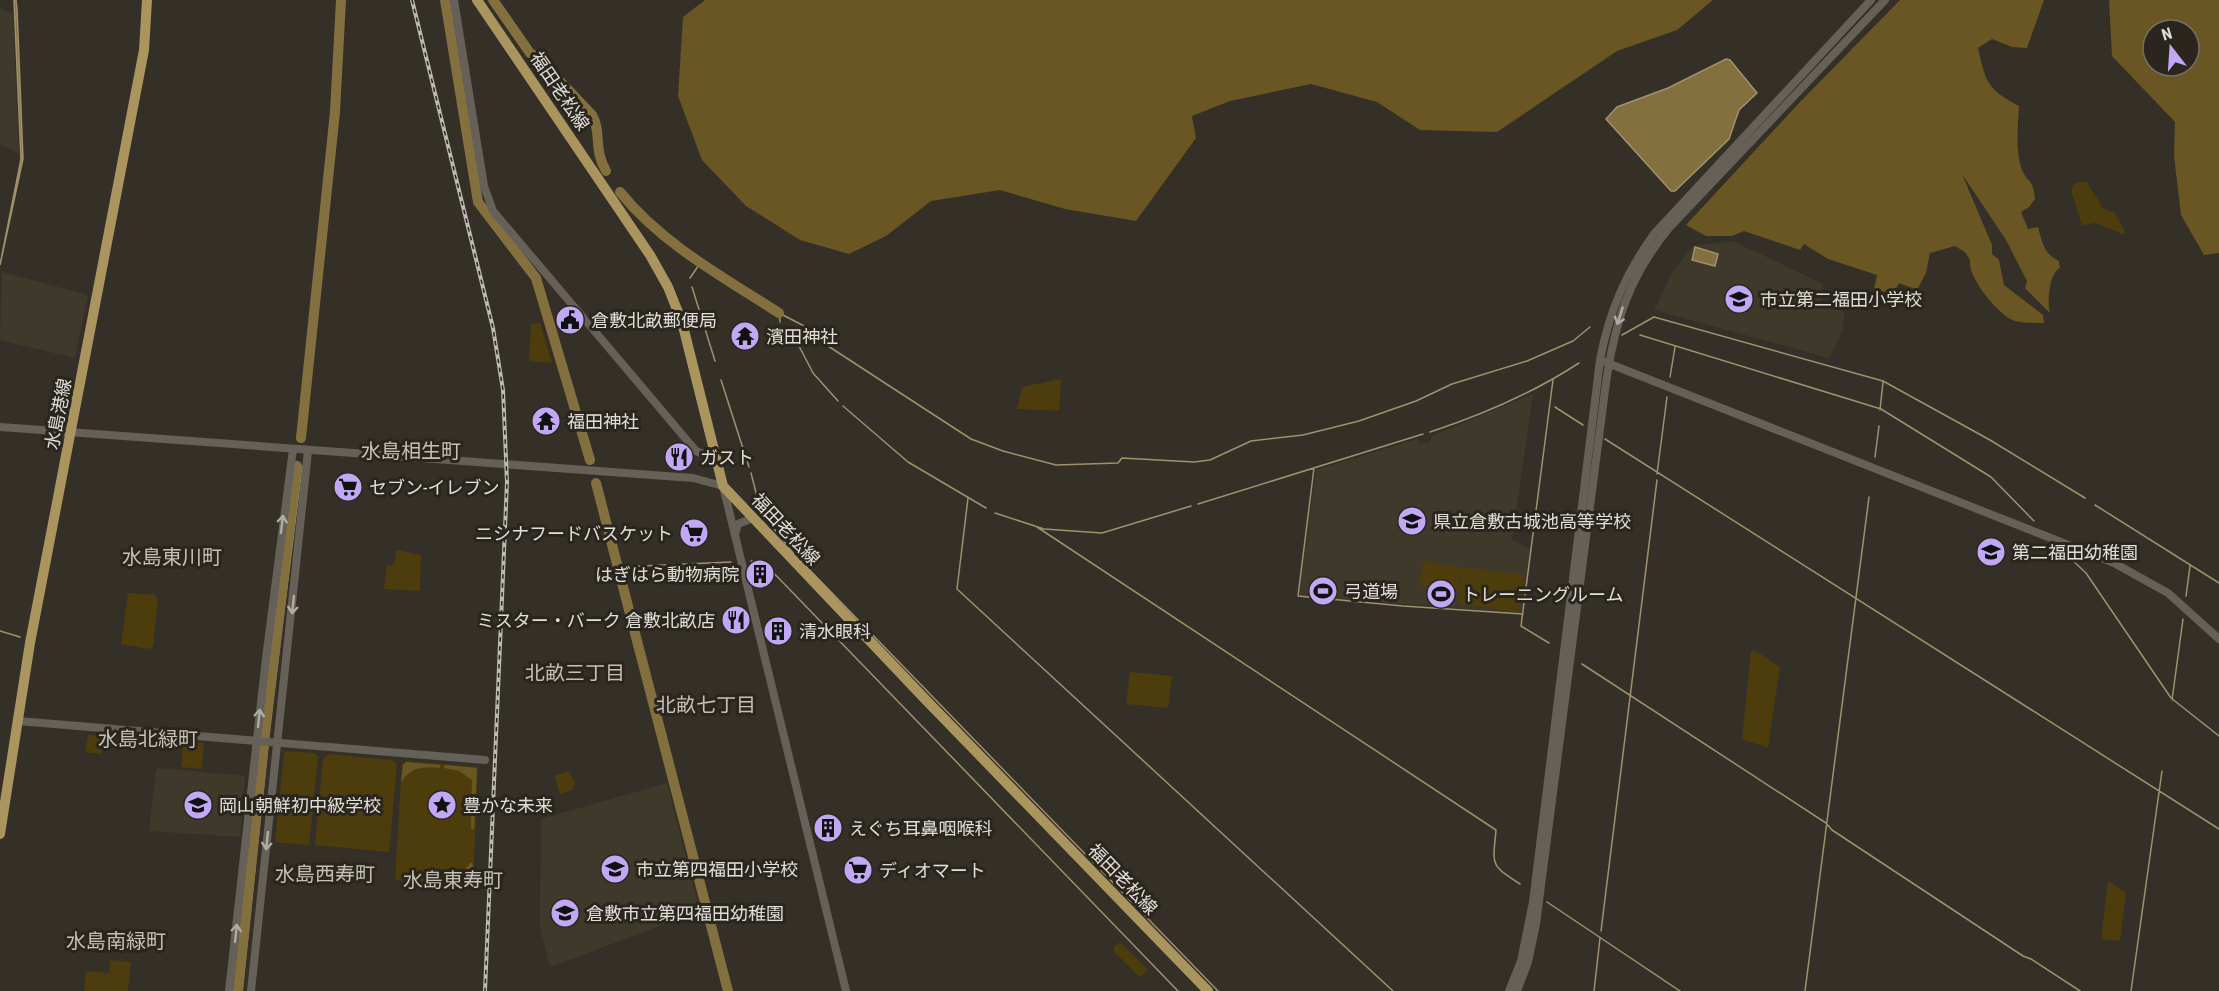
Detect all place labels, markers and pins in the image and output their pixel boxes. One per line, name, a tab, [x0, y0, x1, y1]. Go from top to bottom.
school or university icon: 市立第二福田小学校	[1723, 283, 1755, 315]
place label: 市立第二福田小学校	[1760, 289, 1922, 310]
public building icon: 倉敷北畝郵便局	[554, 304, 586, 336]
place label: 倉敷北畝郵便局	[591, 310, 717, 331]
temple icon: 濱田神社	[729, 320, 761, 352]
place label: 濱田神社	[766, 326, 838, 347]
temple icon: 福田神社	[530, 405, 562, 437]
place label: 福田神社	[567, 411, 639, 432]
restaurant icon: ガスト	[663, 441, 695, 473]
place label: ガスト	[700, 447, 754, 468]
supermarket icon: セブン-イレブン	[332, 471, 364, 503]
place label: セブン-イレブン	[369, 477, 499, 498]
school or university icon: 県立倉敷古城池高等学校	[1396, 505, 1428, 537]
place label: 県立倉敷古城池高等学校	[1433, 511, 1631, 532]
supermarket icon: ニシナフードバスケット	[678, 517, 710, 549]
place label: ニシナフードバスケット	[475, 523, 673, 544]
school or university icon: 第二福田幼稚園	[1975, 536, 2007, 568]
place label: 第二福田幼稚園	[2012, 542, 2138, 563]
building icon: はぎはら動物病院	[744, 558, 776, 590]
place label: はぎはら動物病院	[595, 564, 739, 585]
sports icon: 弓道場	[1307, 575, 1339, 607]
sports icon: トレーニングルーム	[1425, 578, 1457, 610]
place label: 弓道場	[1344, 581, 1398, 602]
place label: トレーニングルーム	[1462, 584, 1623, 605]
restaurant icon: ミスター・バーク 倉敷北畝店	[720, 604, 752, 636]
place label: ミスター・バーク 倉敷北畝店	[477, 610, 715, 631]
building icon: 清水眼科	[762, 615, 794, 647]
place label: 清水眼科	[799, 621, 871, 642]
school or university icon: 岡山朝鮮初中級学校	[182, 789, 214, 821]
place icon: 豊かな未来	[426, 789, 458, 821]
place label: 岡山朝鮮初中級学校	[219, 795, 381, 816]
place label: 豊かな未来	[463, 795, 553, 816]
building icon: えぐち耳鼻咽喉科	[812, 812, 844, 844]
place label: えぐち耳鼻咽喉科	[849, 818, 992, 839]
school or university icon: 市立第四福田小学校	[599, 853, 631, 885]
supermarket icon: ディオマート	[842, 854, 874, 886]
place label: 市立第四福田小学校	[636, 859, 798, 880]
place label: ディオマート	[879, 860, 986, 881]
school or university icon: 倉敷市立第四福田幼稚園	[549, 897, 581, 929]
place label: 倉敷市立第四福田幼稚園	[586, 903, 784, 924]

